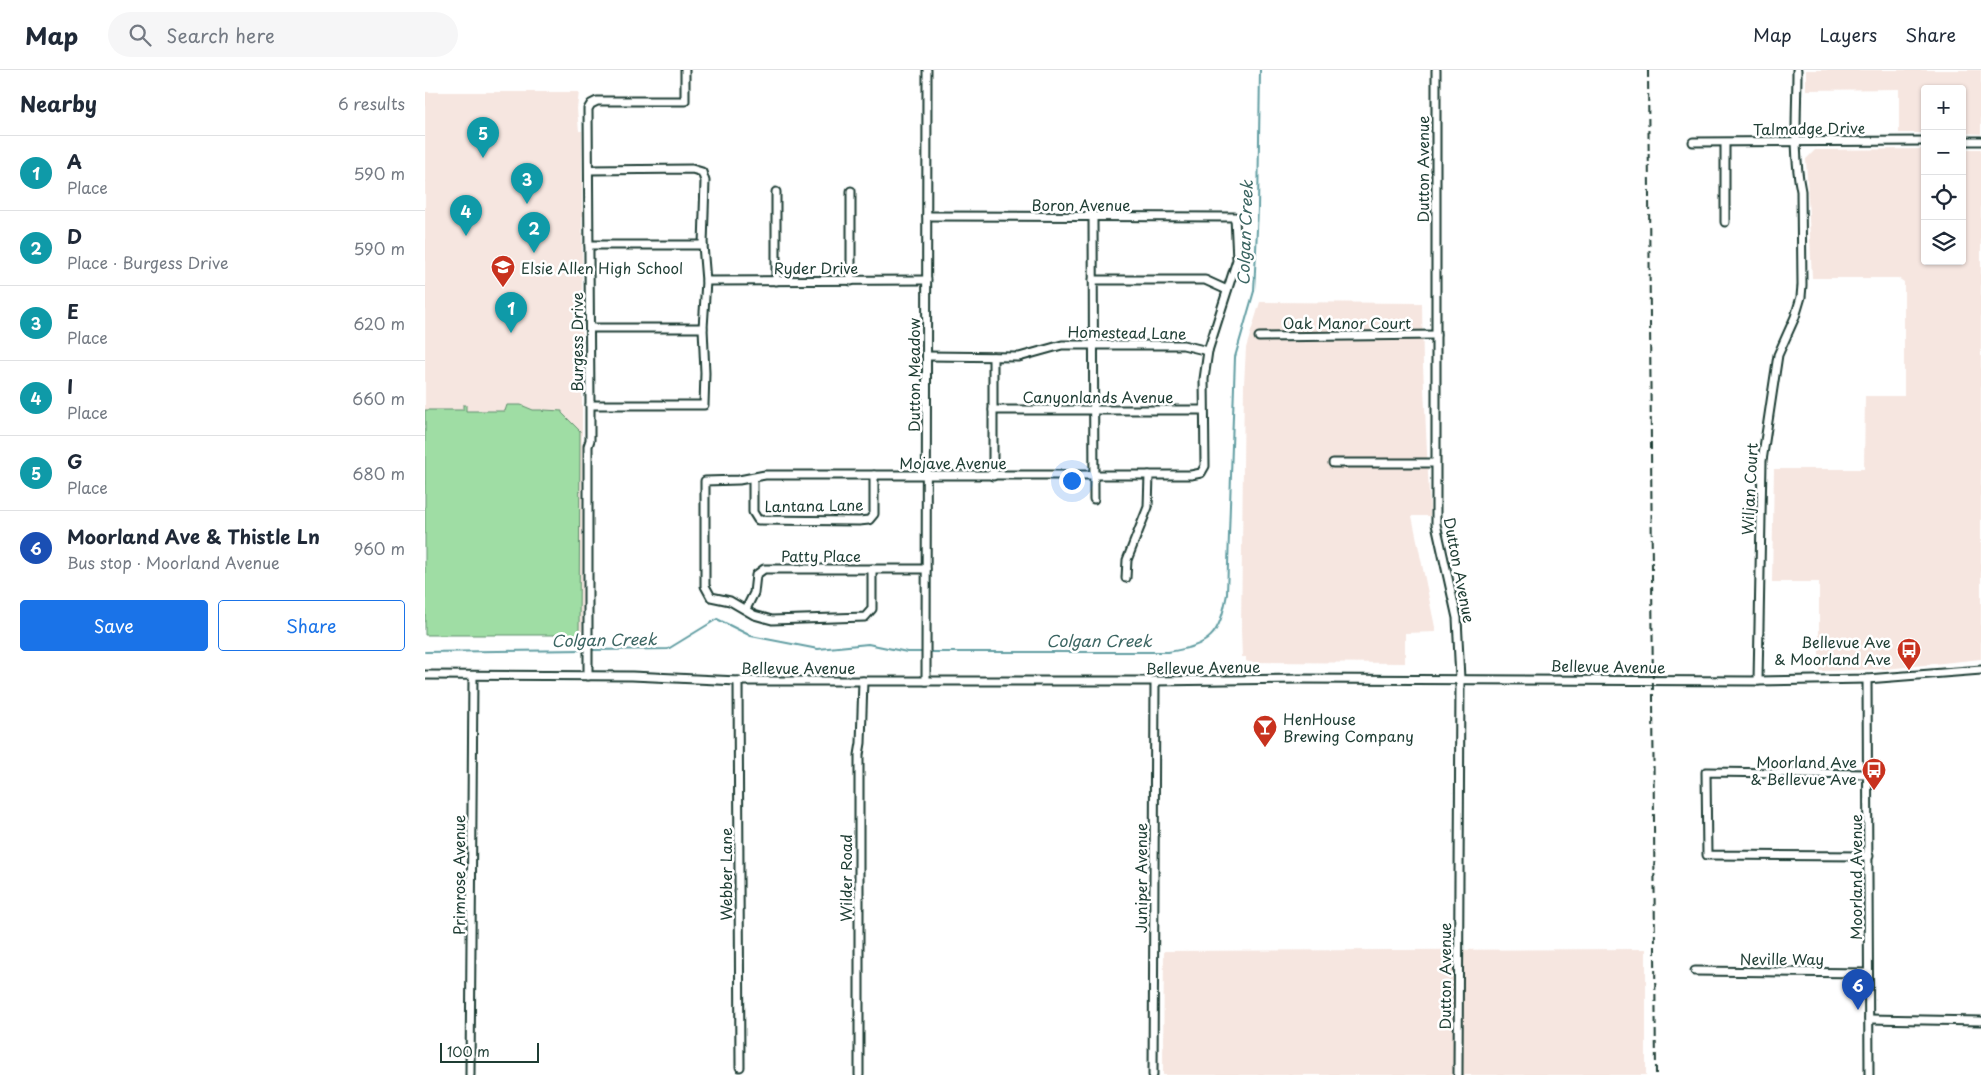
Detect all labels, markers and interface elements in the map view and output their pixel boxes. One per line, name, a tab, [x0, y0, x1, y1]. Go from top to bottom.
search box	[108, 12, 458, 57]
text: Map	[25, 17, 78, 53]
icon: search	[126, 21, 154, 49]
text: Search here	[166, 21, 275, 49]
text: Map	[1753, 21, 1792, 48]
text: Layers	[1820, 21, 1877, 48]
text: Share	[1905, 21, 1956, 48]
map controls	[1921, 85, 1966, 265]
button: +	[1921, 85, 1966, 130]
text: Nearby	[20, 87, 97, 119]
text: 6 results	[338, 91, 405, 115]
street label: Dutton Avenue	[1411, 116, 1434, 222]
street label: Talmadge Drive	[1753, 116, 1865, 140]
pin: 5	[467, 117, 499, 158]
button: −	[1921, 130, 1966, 175]
text: A	[67, 147, 82, 175]
text: 1	[32, 161, 40, 185]
text: 590 m	[353, 161, 405, 185]
pin: 3	[511, 163, 543, 204]
text: Place	[67, 175, 108, 199]
button: locate	[1921, 175, 1966, 220]
water label: Colgan Creek	[1230, 179, 1258, 286]
street label: Boron Avenue	[1032, 193, 1131, 216]
pin: 4	[450, 195, 482, 236]
pin: 2	[518, 212, 550, 253]
button: layers	[1921, 220, 1966, 265]
text: D	[67, 222, 82, 250]
text: 2	[30, 236, 42, 260]
text: 590 m	[353, 236, 405, 260]
text: Place · Burgess Drive	[67, 250, 229, 274]
school or university icon: Elsie Allen High School	[490, 254, 516, 288]
place label: Elsie Allen High School	[521, 256, 683, 279]
street label: Ryder Drive	[774, 256, 858, 279]
pin: 1	[495, 292, 527, 333]
street label: Burgess Drive	[565, 292, 588, 392]
text: E	[67, 297, 79, 325]
text: 3	[31, 311, 41, 335]
text: 620 m	[353, 311, 405, 335]
street label: Oak Manor Court	[1283, 311, 1411, 334]
street label: Dutton Meadow	[902, 318, 925, 432]
street label: Homestead Lane	[1067, 319, 1187, 345]
text: Place	[67, 325, 108, 349]
text: I	[67, 372, 73, 400]
street label: Canyonlands Avenue	[1022, 385, 1174, 408]
text: 4	[31, 386, 41, 410]
text: 660 m	[352, 386, 405, 410]
text: Place	[67, 400, 108, 424]
street label: Wiljan Court	[1735, 442, 1763, 536]
text: G	[67, 447, 83, 475]
street label: Mojave Avenue	[899, 451, 1007, 474]
text: 5	[31, 461, 41, 485]
text: 680 m	[352, 461, 405, 485]
your location	[1059, 468, 1085, 494]
text: Place	[67, 475, 108, 499]
street label: Lantana Lane	[764, 493, 864, 517]
street label: Dutton Avenue	[1439, 515, 1481, 625]
text: Moorland Ave & Thistle Ln	[67, 522, 320, 550]
text: 6	[30, 536, 42, 560]
text: 960 m	[354, 536, 405, 560]
street label: Patty Place	[781, 544, 861, 567]
text: Bus stop · Moorland Avenue	[67, 550, 280, 574]
button: Save	[20, 600, 208, 651]
button: Share	[218, 600, 405, 651]
water label: Colgan Creek	[551, 626, 658, 652]
water label: Colgan Creek	[1046, 628, 1153, 652]
place label: Bellevue Ave & Moorland Ave	[1774, 630, 1891, 670]
bus stop icon: Bellevue Ave & Moorland Ave	[1896, 637, 1922, 671]
street label: Bellevue Avenue	[1550, 653, 1666, 679]
street label: Bellevue Avenue	[1145, 654, 1261, 680]
street label: Bellevue Avenue	[740, 656, 856, 679]
place label: HenHouse Brewing Company	[1283, 707, 1414, 747]
bar icon: HenHouse Brewing Company	[1252, 714, 1278, 748]
place label: Moorland Ave & Bellevue Ave	[1751, 750, 1857, 790]
bus stop icon: Moorland Ave & Bellevue Ave	[1861, 757, 1887, 791]
street label: Moorland Avenue	[1844, 814, 1867, 940]
street label: Primrose Avenue	[447, 815, 470, 935]
street label: Juniper Avenue	[1129, 823, 1152, 933]
street label: Webber Lane	[714, 827, 737, 921]
street label: Wilder Road	[834, 834, 857, 922]
street label: Dutton Avenue	[1433, 923, 1456, 1029]
street label: Neville Way	[1740, 947, 1824, 970]
pin: 6	[1842, 969, 1874, 1010]
scale bar	[440, 1040, 539, 1063]
text: 100 m	[447, 1041, 490, 1062]

